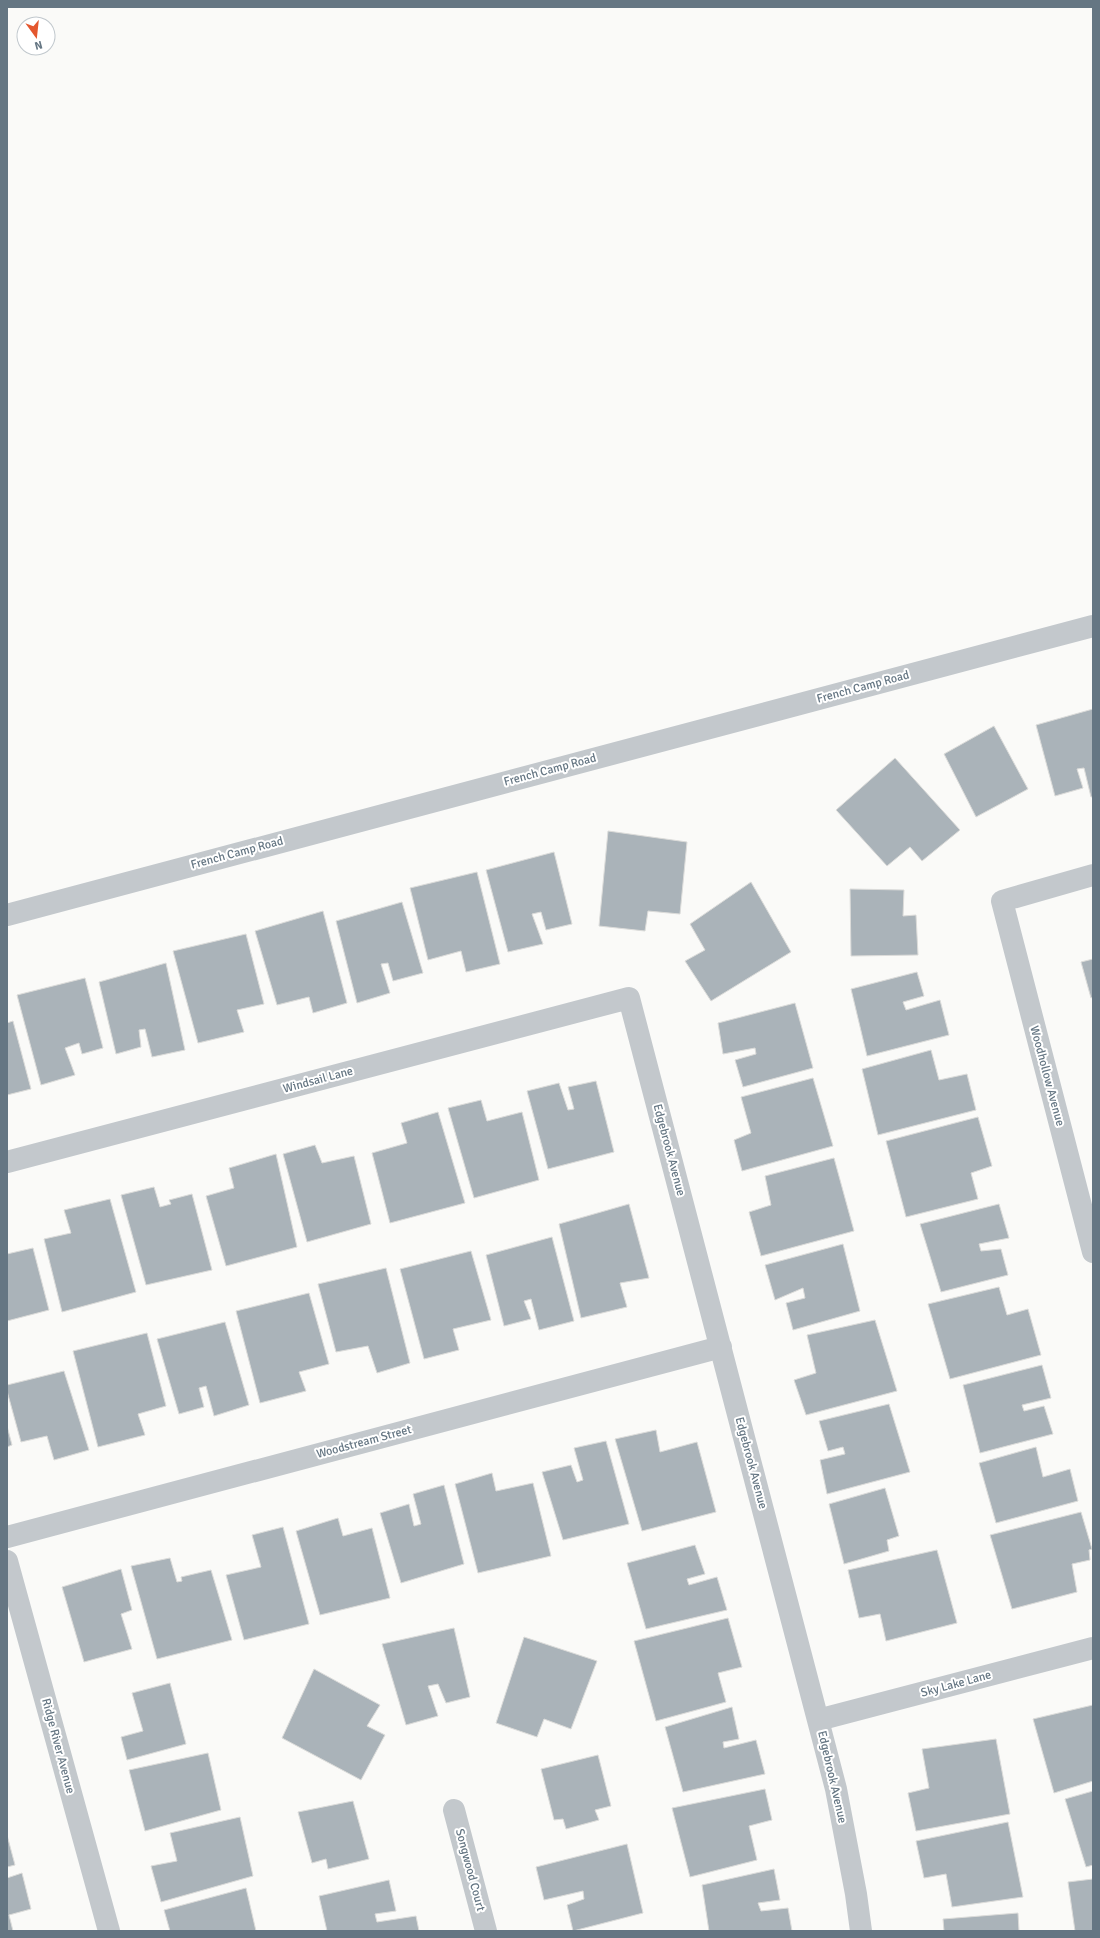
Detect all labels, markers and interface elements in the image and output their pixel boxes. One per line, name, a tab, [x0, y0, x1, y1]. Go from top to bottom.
north arrow	[16, 16, 56, 56]
text: N	[33, 38, 44, 52]
street label: French Camp Road	[815, 667, 911, 707]
street label: French Camp Road	[502, 750, 598, 790]
street label: French Camp Road	[189, 833, 285, 873]
street label: Woodhollow Avenue	[1026, 1024, 1068, 1128]
street label: Windsail Lane	[281, 1063, 355, 1097]
street label: Edgebrook Avenue	[650, 1102, 688, 1198]
street label: Edgebrook Avenue	[732, 1415, 770, 1511]
street label: Woodstream Street	[315, 1422, 413, 1462]
street label: Sky Lake Lane	[919, 1667, 993, 1701]
street label: Ridge River Avenue	[38, 1697, 78, 1795]
street label: Edgebrook Avenue	[814, 1729, 850, 1825]
street label: Songwood Court	[452, 1827, 488, 1913]

